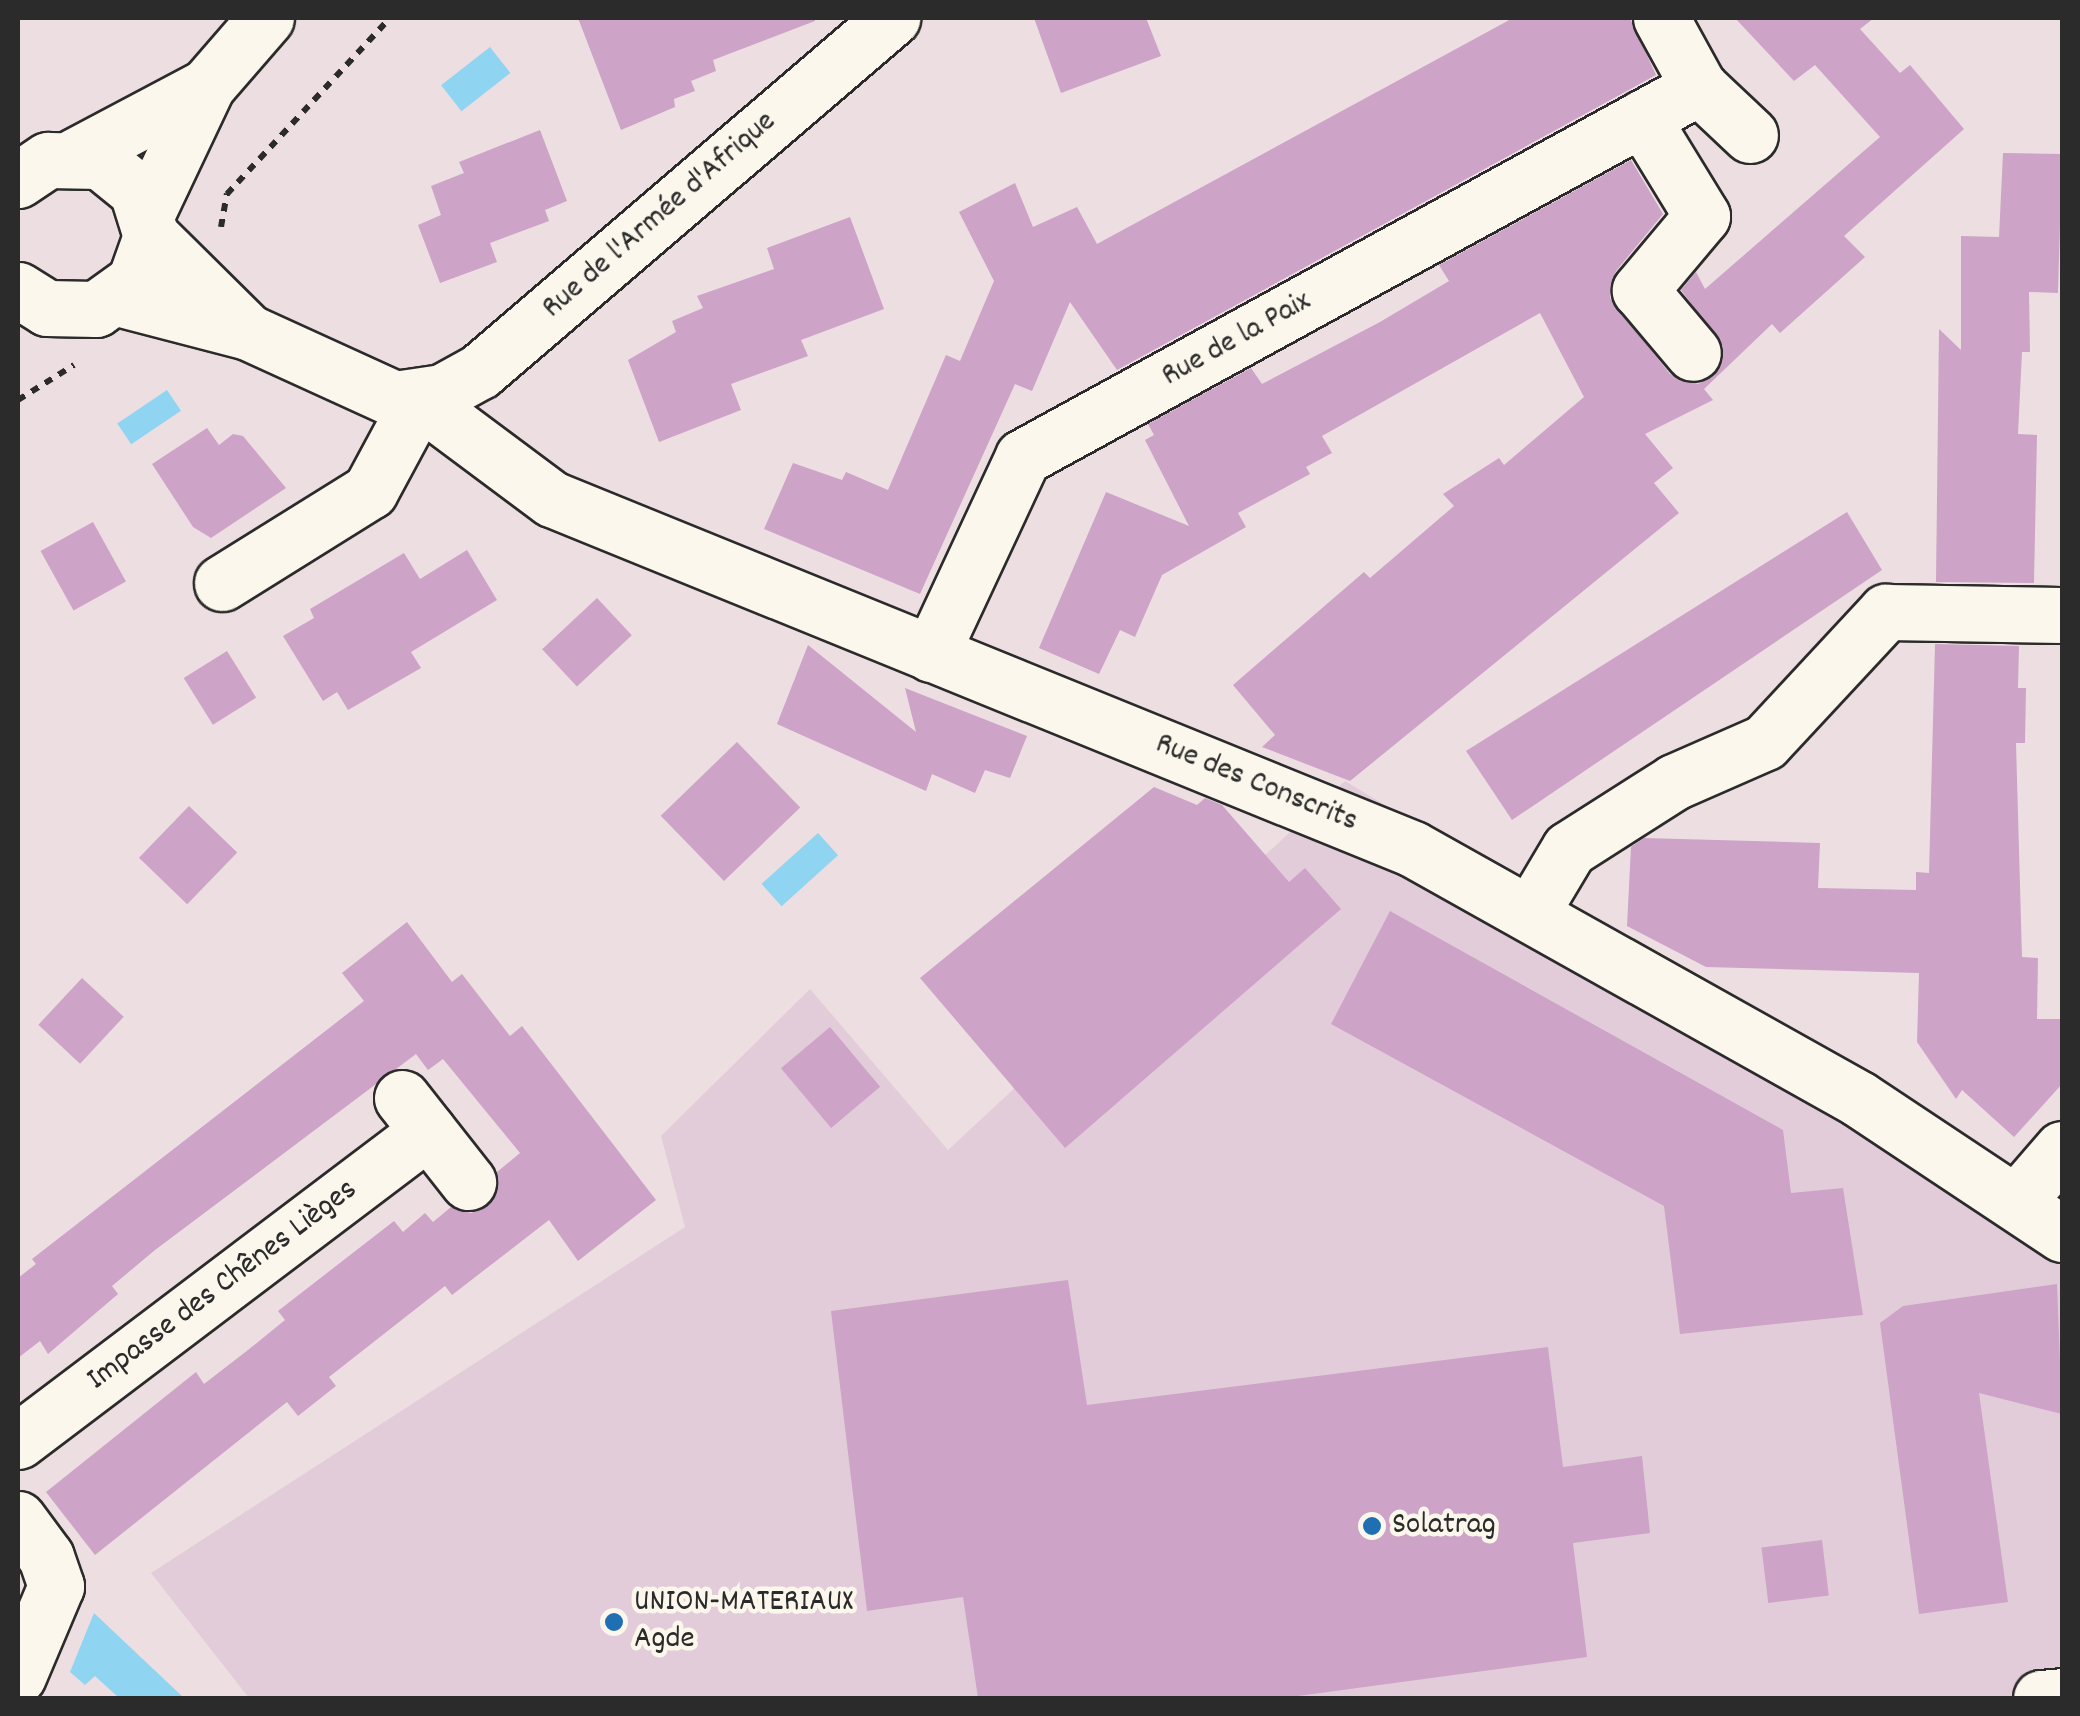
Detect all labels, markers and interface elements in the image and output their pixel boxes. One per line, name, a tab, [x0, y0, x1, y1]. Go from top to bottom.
street label: Rue de l'Armée d'Afrique	[535, 104, 785, 328]
street label: Rue de la Paix	[1156, 283, 1318, 397]
street label: Rue des Conscrits	[1149, 726, 1363, 842]
street label: Impasse des Chênes Lièges	[80, 1172, 366, 1400]
place label: Solatrag	[1392, 1507, 1496, 1545]
marker: Solatrag	[1361, 1515, 1383, 1537]
place label: UNION-MATERIAUX Agde	[634, 1585, 854, 1660]
marker: UNION-MATERIAUX Agde	[603, 1611, 625, 1633]

